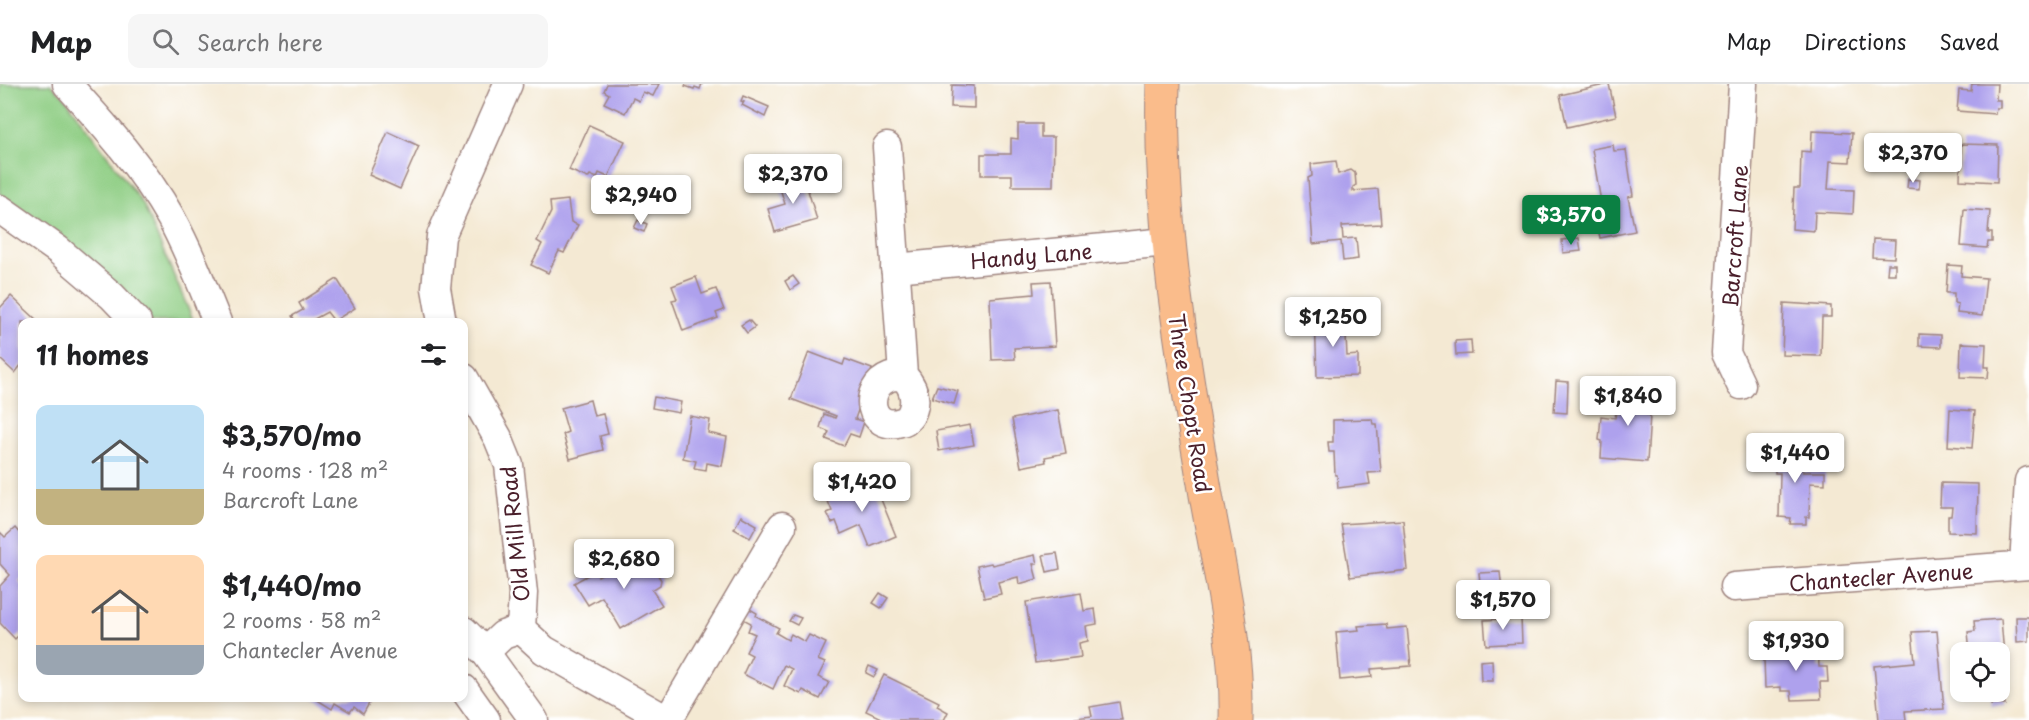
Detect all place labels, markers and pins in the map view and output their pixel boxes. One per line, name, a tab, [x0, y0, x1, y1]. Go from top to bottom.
pin: $2,370	[1864, 133, 1962, 184]
pin: $2,370	[744, 154, 842, 205]
pin: $2,940	[592, 175, 690, 226]
pin: $3,570	[1522, 195, 1620, 246]
pin: $1,250	[1284, 297, 1382, 348]
pin: $1,840	[1579, 376, 1677, 427]
pin: $1,440	[1746, 433, 1844, 484]
pin: $1,420	[813, 462, 911, 513]
pin: $2,680	[575, 539, 673, 590]
pin: $1,570	[1454, 580, 1552, 631]
pin: $1,930	[1747, 621, 1845, 672]

